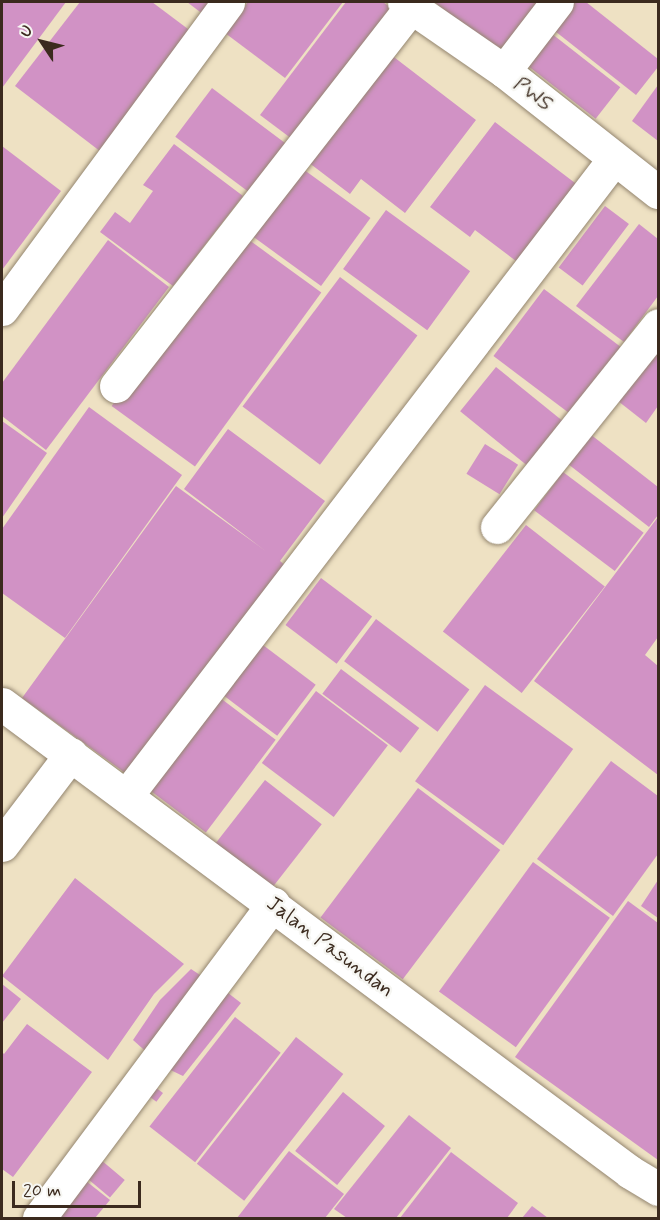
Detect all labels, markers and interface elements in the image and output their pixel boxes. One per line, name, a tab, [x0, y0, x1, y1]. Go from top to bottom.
north arrow	[12, 12, 72, 72]
text: U	[15, 21, 38, 42]
street label: PWS	[509, 71, 557, 117]
street label: Jalan Pasundan	[262, 892, 398, 1002]
scale bar	[15, 1169, 144, 1207]
text: 20 m	[23, 1179, 61, 1203]

